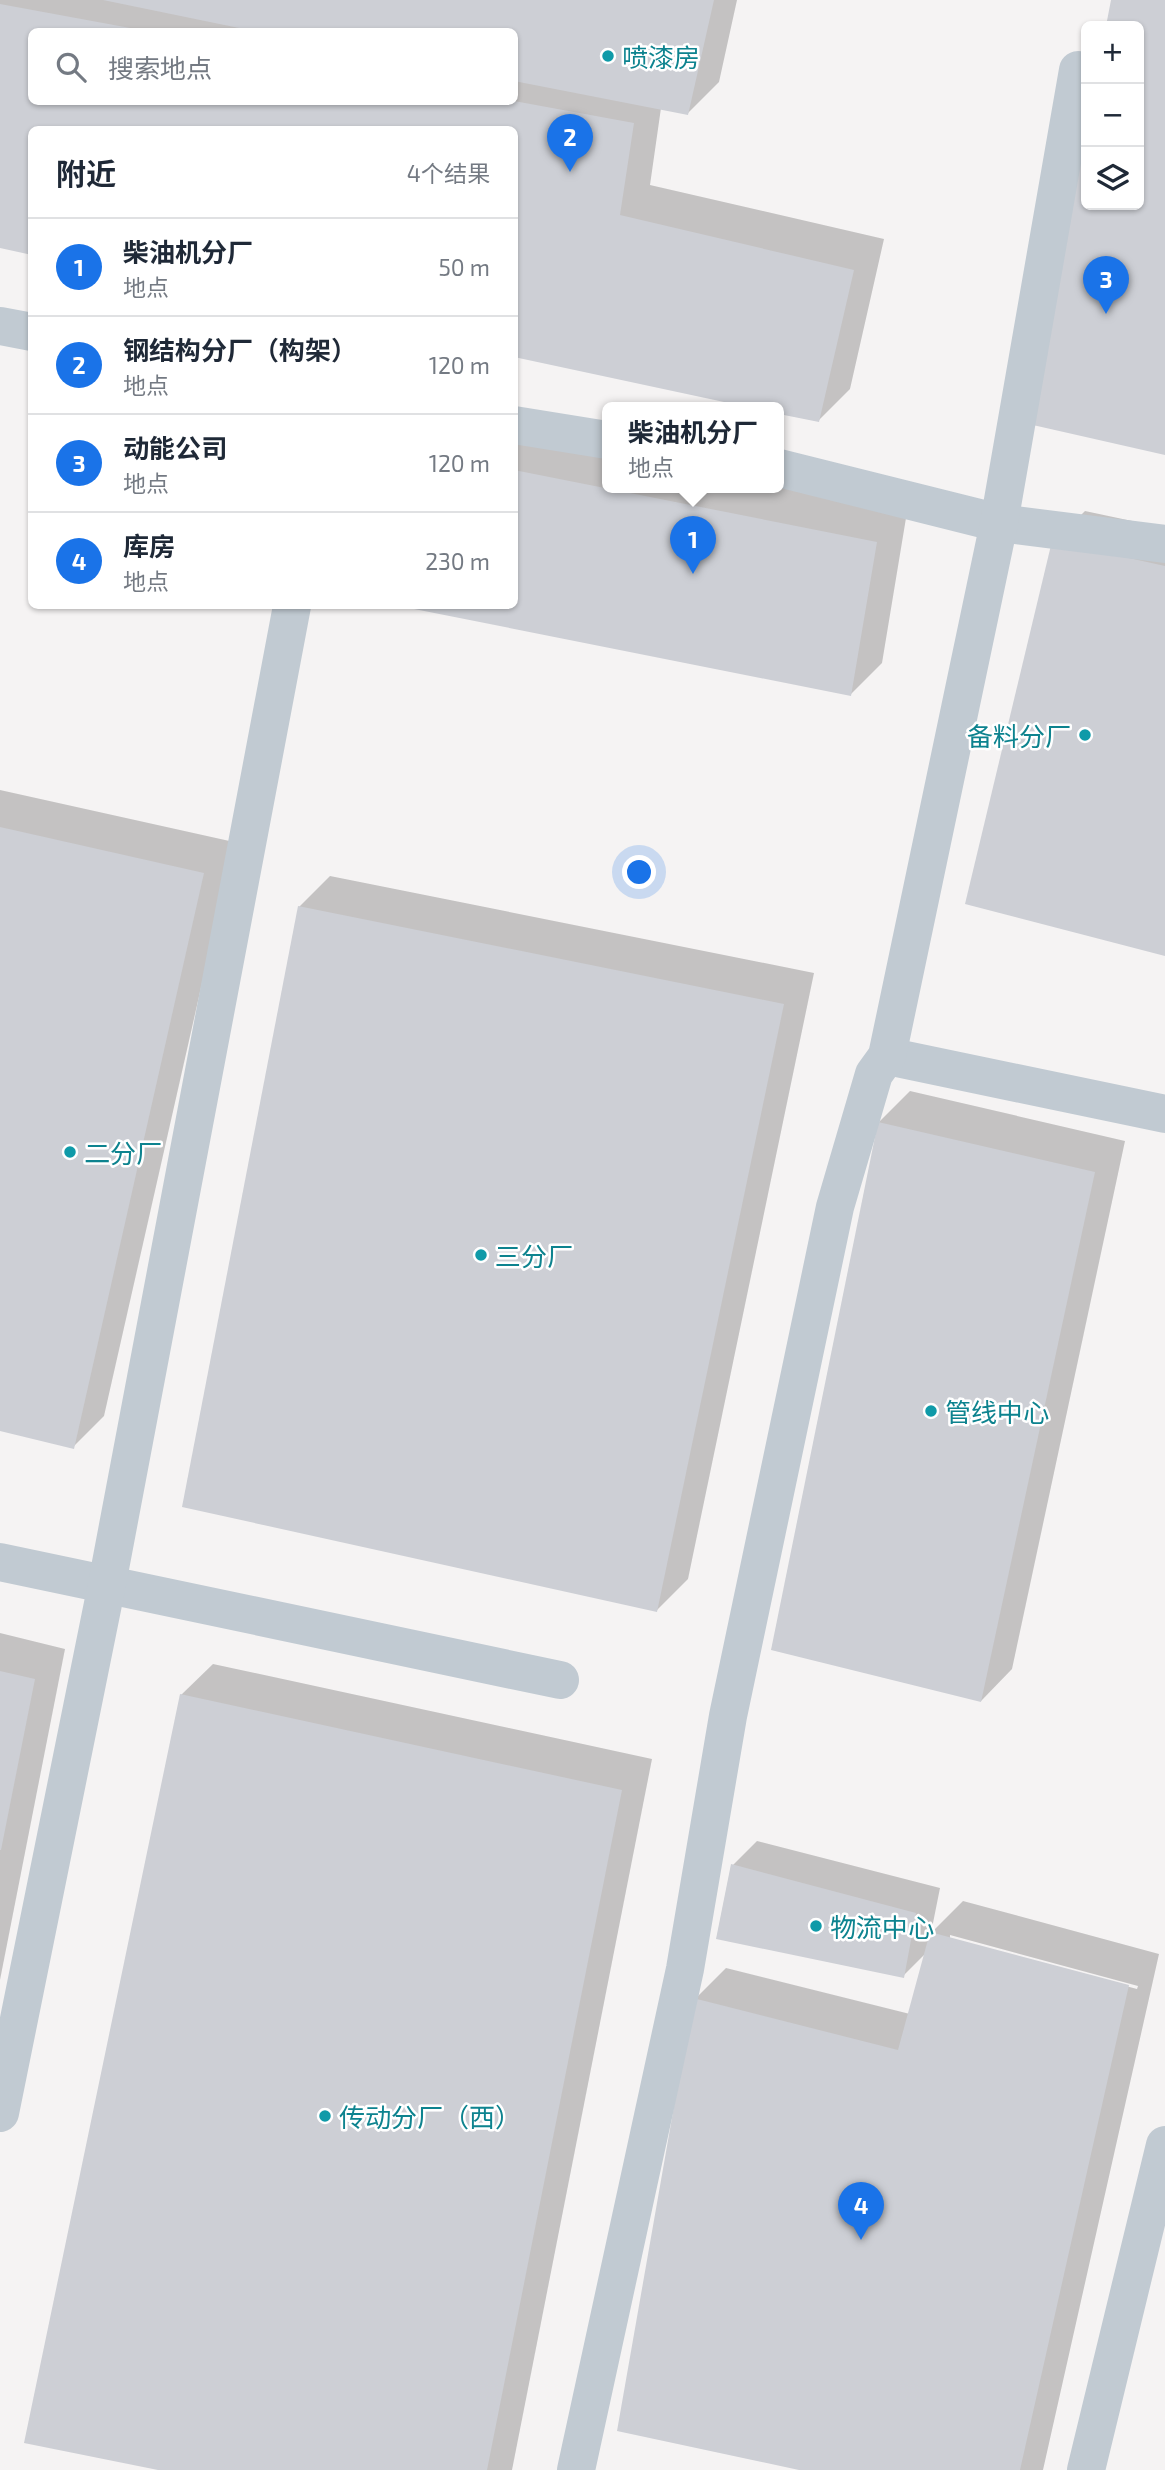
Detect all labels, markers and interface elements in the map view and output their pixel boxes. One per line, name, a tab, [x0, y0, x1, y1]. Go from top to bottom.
map controls	[1081, 21, 1144, 210]
button: +	[1081, 21, 1144, 84]
search box	[28, 28, 518, 105]
place label: 喷漆房	[622, 41, 700, 72]
icon: search	[52, 48, 90, 86]
marker: 喷漆房	[600, 48, 616, 64]
text: 搜索地点	[108, 52, 212, 83]
button: −	[1081, 84, 1144, 147]
pin: 2	[547, 114, 593, 172]
button: layers	[1081, 147, 1144, 210]
text: 附近	[56, 155, 116, 191]
text: 4个结果	[407, 159, 490, 187]
text: 柴油机分厂	[123, 236, 253, 267]
text: 1	[74, 253, 84, 281]
text: 50 m	[439, 253, 490, 281]
pin: 3	[1083, 256, 1129, 314]
text: 地点	[123, 273, 169, 301]
text: 钢结构分厂（构架）	[123, 334, 357, 365]
text: 2	[72, 351, 86, 379]
text: 120 m	[429, 351, 490, 379]
text: 地点	[123, 371, 169, 399]
popup	[602, 402, 784, 493]
text: 柴油机分厂	[628, 416, 758, 447]
text: 动能公司	[123, 432, 227, 463]
text: 3	[72, 449, 86, 477]
text: 120 m	[429, 449, 490, 477]
text: 地点	[628, 453, 674, 481]
text: 地点	[123, 469, 169, 497]
pin: 1	[670, 516, 716, 574]
text: 库房	[123, 530, 175, 561]
text: 4	[72, 547, 86, 575]
text: 230 m	[425, 547, 490, 575]
text: 地点	[123, 567, 169, 595]
place label: 备料分厂	[967, 720, 1071, 751]
marker: 备料分厂	[1077, 727, 1093, 743]
your location	[622, 855, 656, 889]
place label: 二分厂	[84, 1137, 162, 1168]
marker: 二分厂	[62, 1144, 78, 1160]
place label: 三分厂	[495, 1240, 573, 1271]
marker: 三分厂	[473, 1247, 489, 1263]
place label: 管线中心	[945, 1396, 1049, 1427]
marker: 管线中心	[923, 1403, 939, 1419]
place label: 物流中心	[830, 1911, 934, 1942]
marker: 物流中心	[808, 1918, 824, 1934]
place label: 传动分厂（西）	[339, 2101, 521, 2132]
marker: 传动分厂（西）	[317, 2108, 333, 2124]
pin: 4	[838, 2182, 884, 2240]

